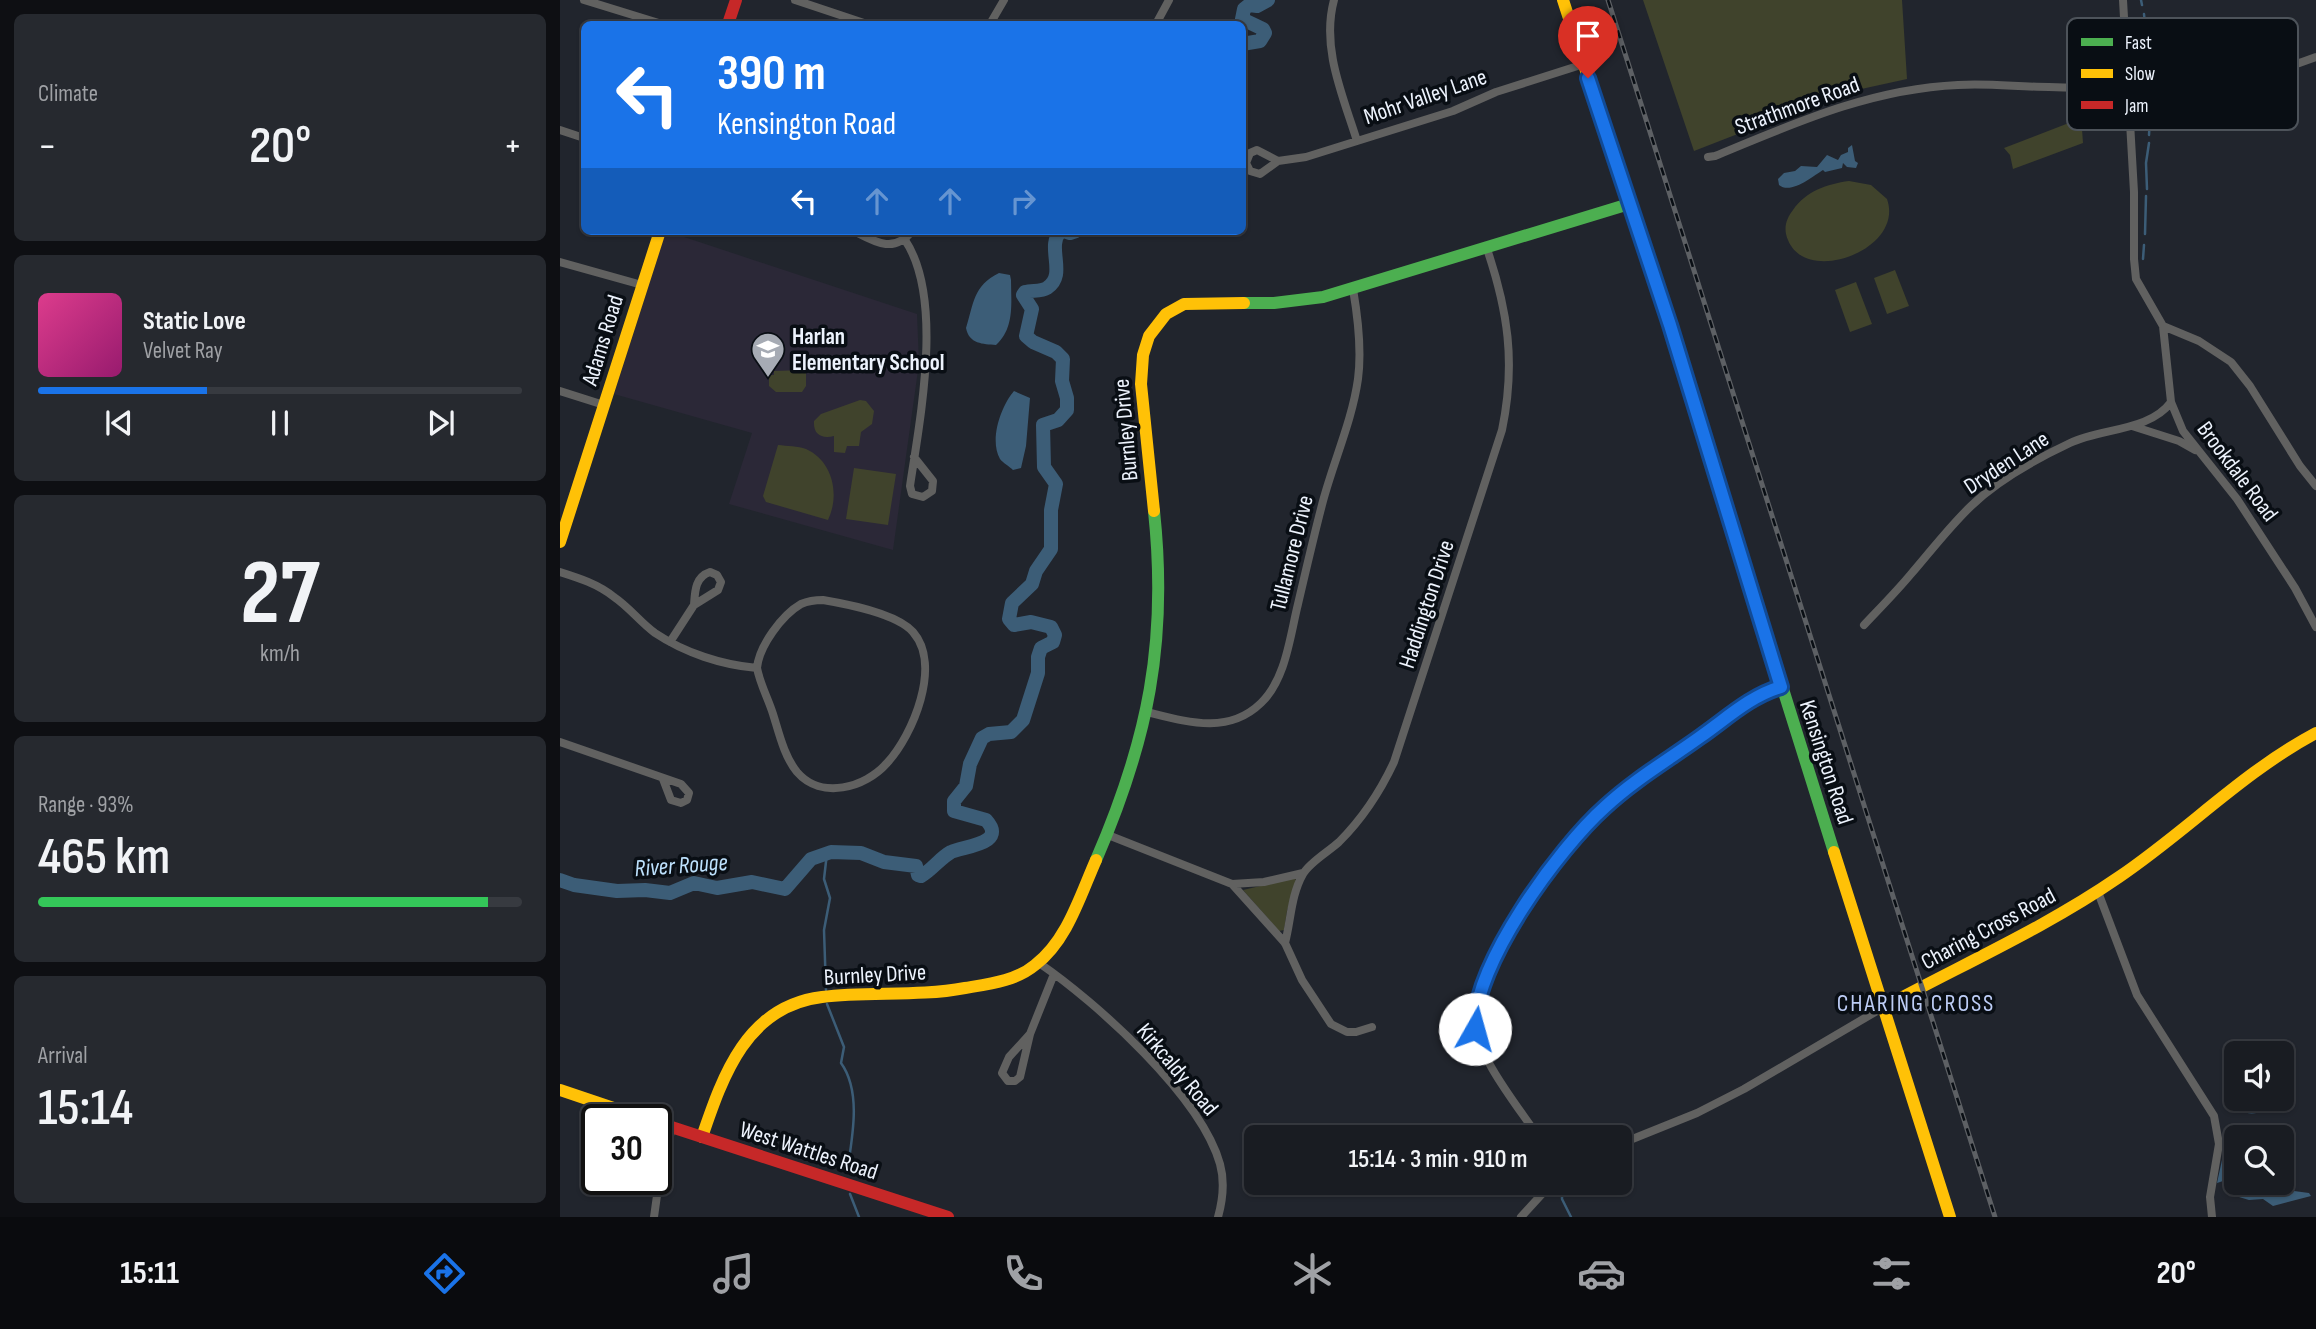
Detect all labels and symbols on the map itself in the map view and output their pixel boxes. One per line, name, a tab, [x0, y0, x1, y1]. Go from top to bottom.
pin	[1558, 6, 1618, 78]
legend	[2067, 18, 2298, 130]
text: Fast	[2125, 32, 2152, 55]
street label: Mohr Valley Lane	[1360, 63, 1491, 131]
text: Slow	[2125, 63, 2155, 86]
street label: Strathmore Road	[1731, 70, 1863, 141]
text: Jam	[2124, 95, 2148, 118]
street label: Adams Road	[576, 292, 630, 390]
place label: Harlan Elementary School	[792, 323, 944, 377]
school or university icon: Harlan Elementary School	[749, 330, 787, 379]
street label: Burnley Drive	[1108, 378, 1144, 482]
street label: Brookdale Road	[2191, 416, 2284, 527]
street label: Dryden Lane	[1959, 425, 2054, 501]
street label: Tullamore Drive	[1264, 492, 1320, 614]
street label: Haddington Drive	[1393, 537, 1461, 672]
street label: Kensington Road	[1793, 697, 1859, 828]
water label: River Rouge	[634, 848, 729, 883]
street label: Charing Cross Road	[1916, 882, 2061, 976]
street label: Burnley Drive	[823, 958, 927, 992]
district label: CHARING CROSS	[1837, 989, 1995, 1018]
position arrow	[1438, 992, 1512, 1066]
street label: Kirkcaldy Road	[1130, 1018, 1224, 1122]
speed limit sign: 30	[581, 1104, 672, 1195]
street label: West Wattles Road	[736, 1115, 881, 1186]

